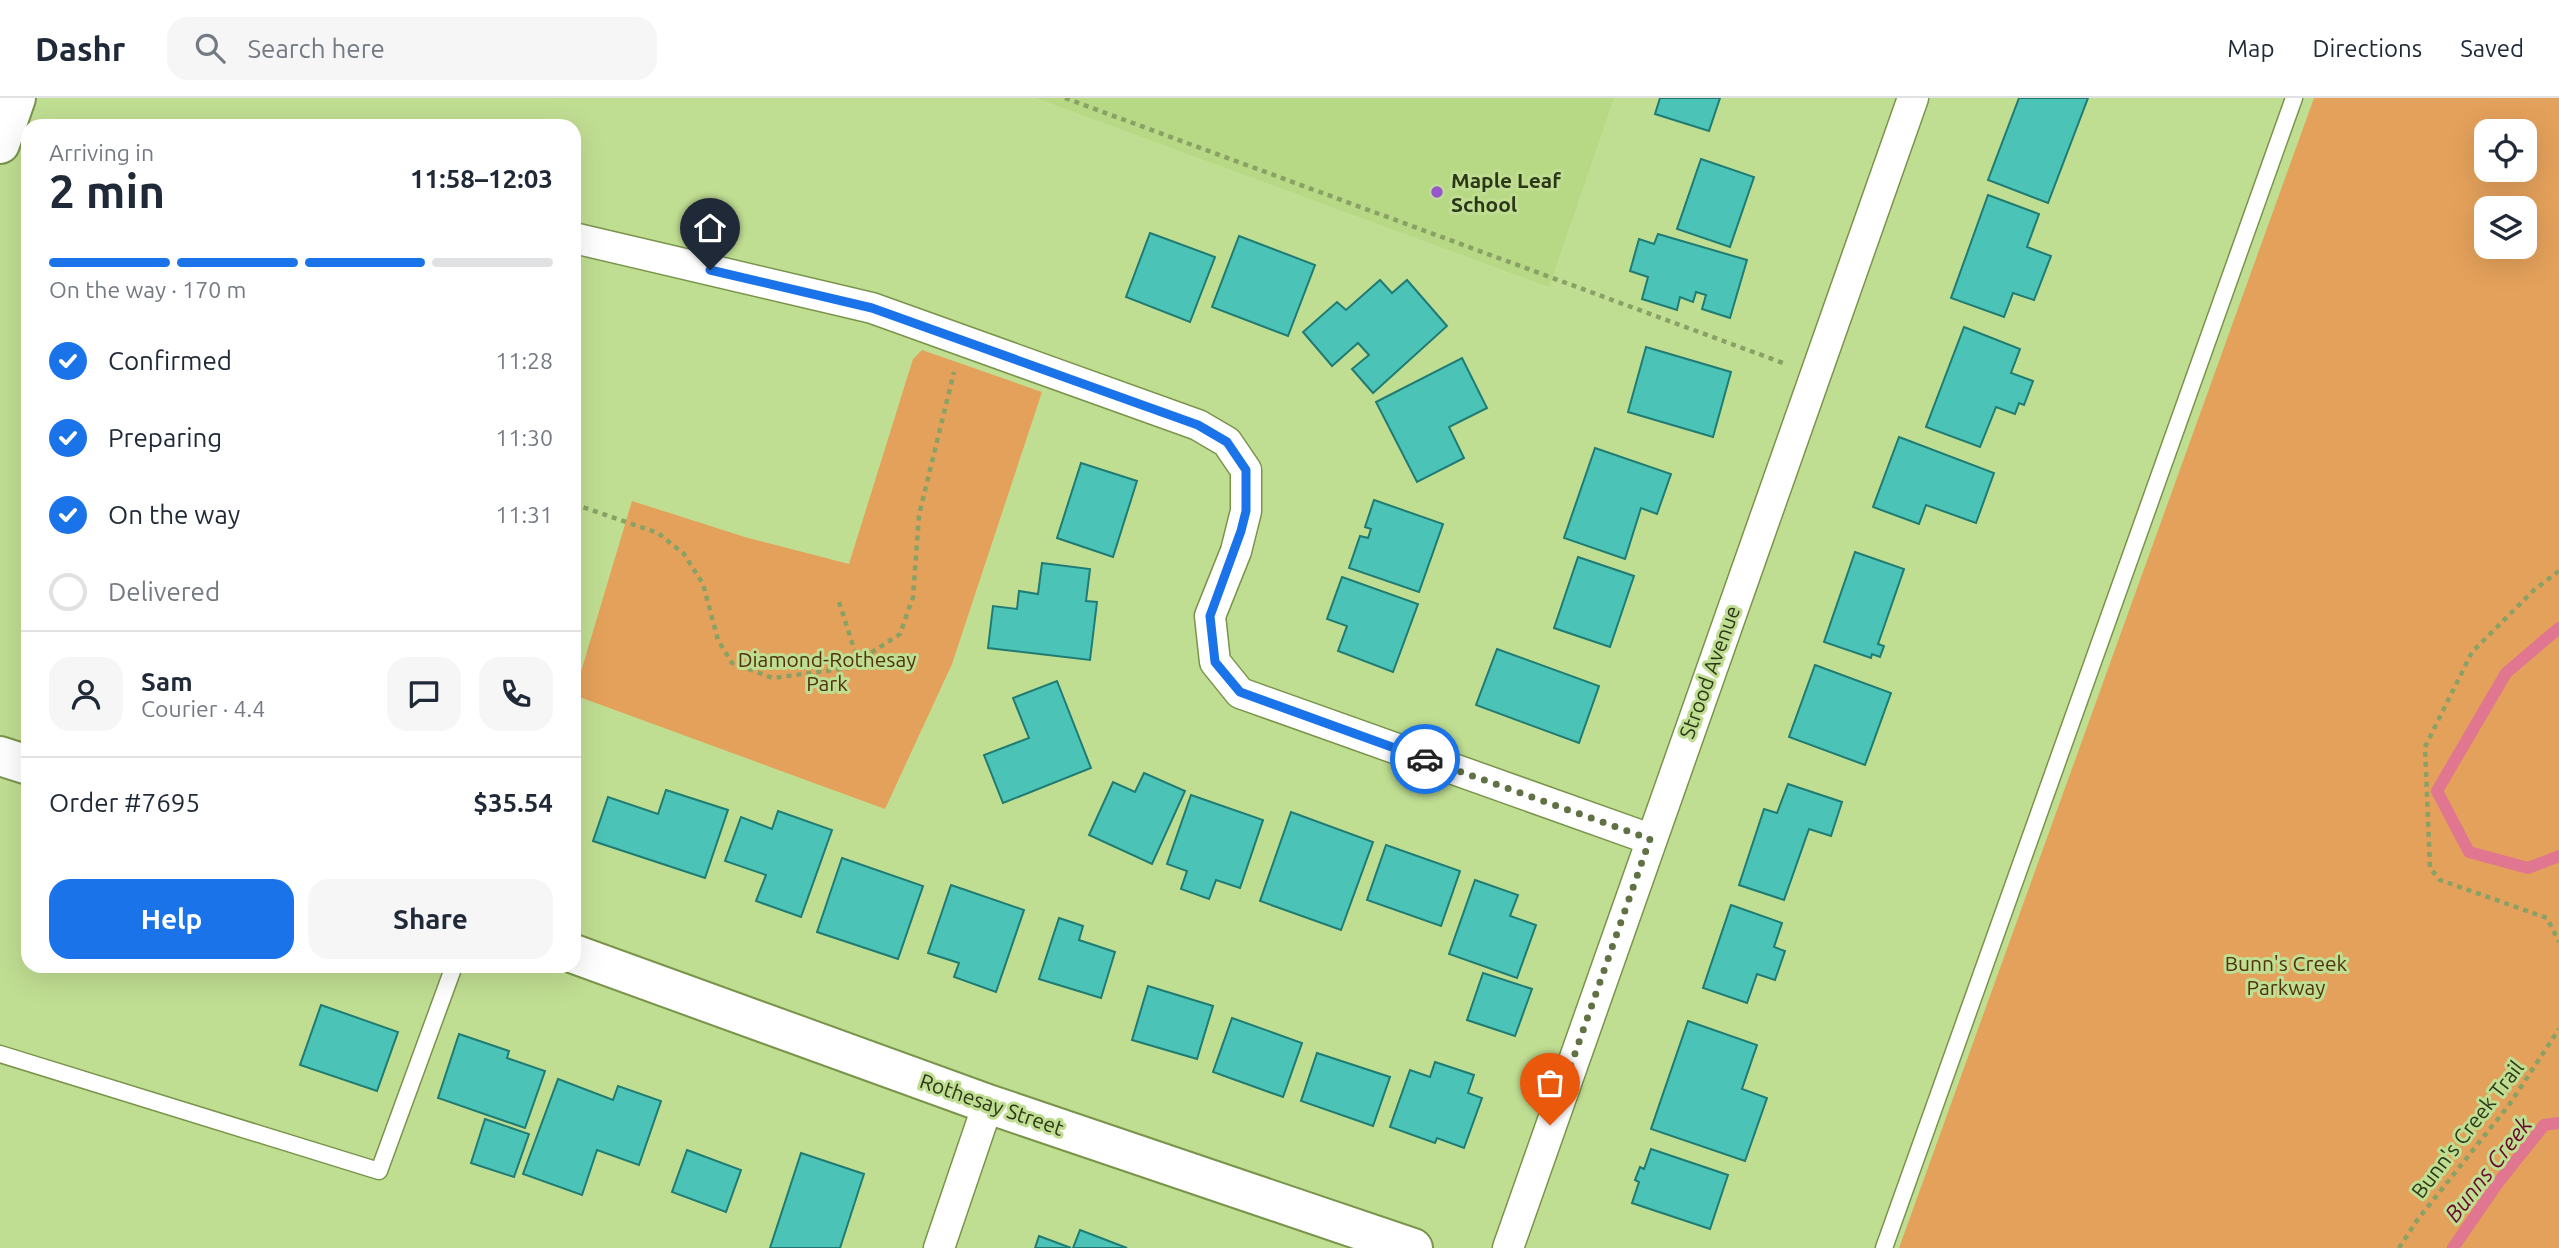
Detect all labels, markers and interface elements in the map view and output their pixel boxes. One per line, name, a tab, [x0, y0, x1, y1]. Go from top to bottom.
search box	[167, 17, 657, 80]
icon: search	[191, 29, 229, 67]
text: Dashr	[35, 30, 125, 67]
text: Search here	[247, 34, 385, 63]
text: Map	[2227, 35, 2274, 62]
text: Directions	[2312, 35, 2422, 62]
text: Saved	[2460, 35, 2524, 62]
map controls	[2474, 119, 2537, 259]
button: locate	[2474, 119, 2537, 182]
text: Arriving in	[49, 140, 154, 165]
text: 11:58–12:03	[410, 164, 553, 193]
text: 2 min	[49, 165, 165, 217]
place label: Maple Leaf School	[1451, 168, 1561, 216]
marker: Maple Leaf School	[1429, 184, 1445, 200]
button: layers	[2474, 196, 2537, 259]
pin	[680, 198, 740, 270]
icon: home	[691, 209, 729, 247]
text: On the way · 170 m	[49, 277, 246, 302]
icon: check	[49, 342, 87, 380]
text: Confirmed	[108, 346, 232, 375]
text: 11:28	[495, 348, 553, 373]
icon: check	[49, 419, 87, 457]
text: Preparing	[108, 423, 222, 452]
text: 11:30	[495, 425, 553, 450]
icon: check	[49, 496, 87, 534]
text: On the way	[108, 500, 240, 529]
text: 11:31	[495, 502, 553, 527]
text: Delivered	[108, 577, 220, 606]
street label: Strood Avenue	[1674, 602, 1744, 742]
park label: Diamond-Rothesay Park	[738, 647, 916, 695]
button: person	[49, 657, 123, 731]
button: chat	[387, 657, 461, 731]
button: phone	[479, 657, 553, 731]
text: Sam	[141, 667, 193, 696]
text: Courier · 4.4	[141, 696, 265, 721]
courier	[1390, 724, 1460, 794]
icon: car	[1406, 740, 1444, 778]
text: Order #7695	[49, 788, 200, 817]
text: $35.54	[473, 788, 553, 817]
button: Help	[49, 879, 294, 959]
button: Share	[308, 879, 553, 959]
park label: Bunn's Creek Parkway	[2225, 951, 2348, 999]
pin	[1520, 1053, 1580, 1125]
street label: Bunn's Creek Trail	[2406, 1056, 2528, 1202]
icon: bag	[1531, 1064, 1569, 1102]
street label: Rothesay Street	[917, 1068, 1067, 1140]
water label: Bunns Creek	[2440, 1112, 2537, 1226]

